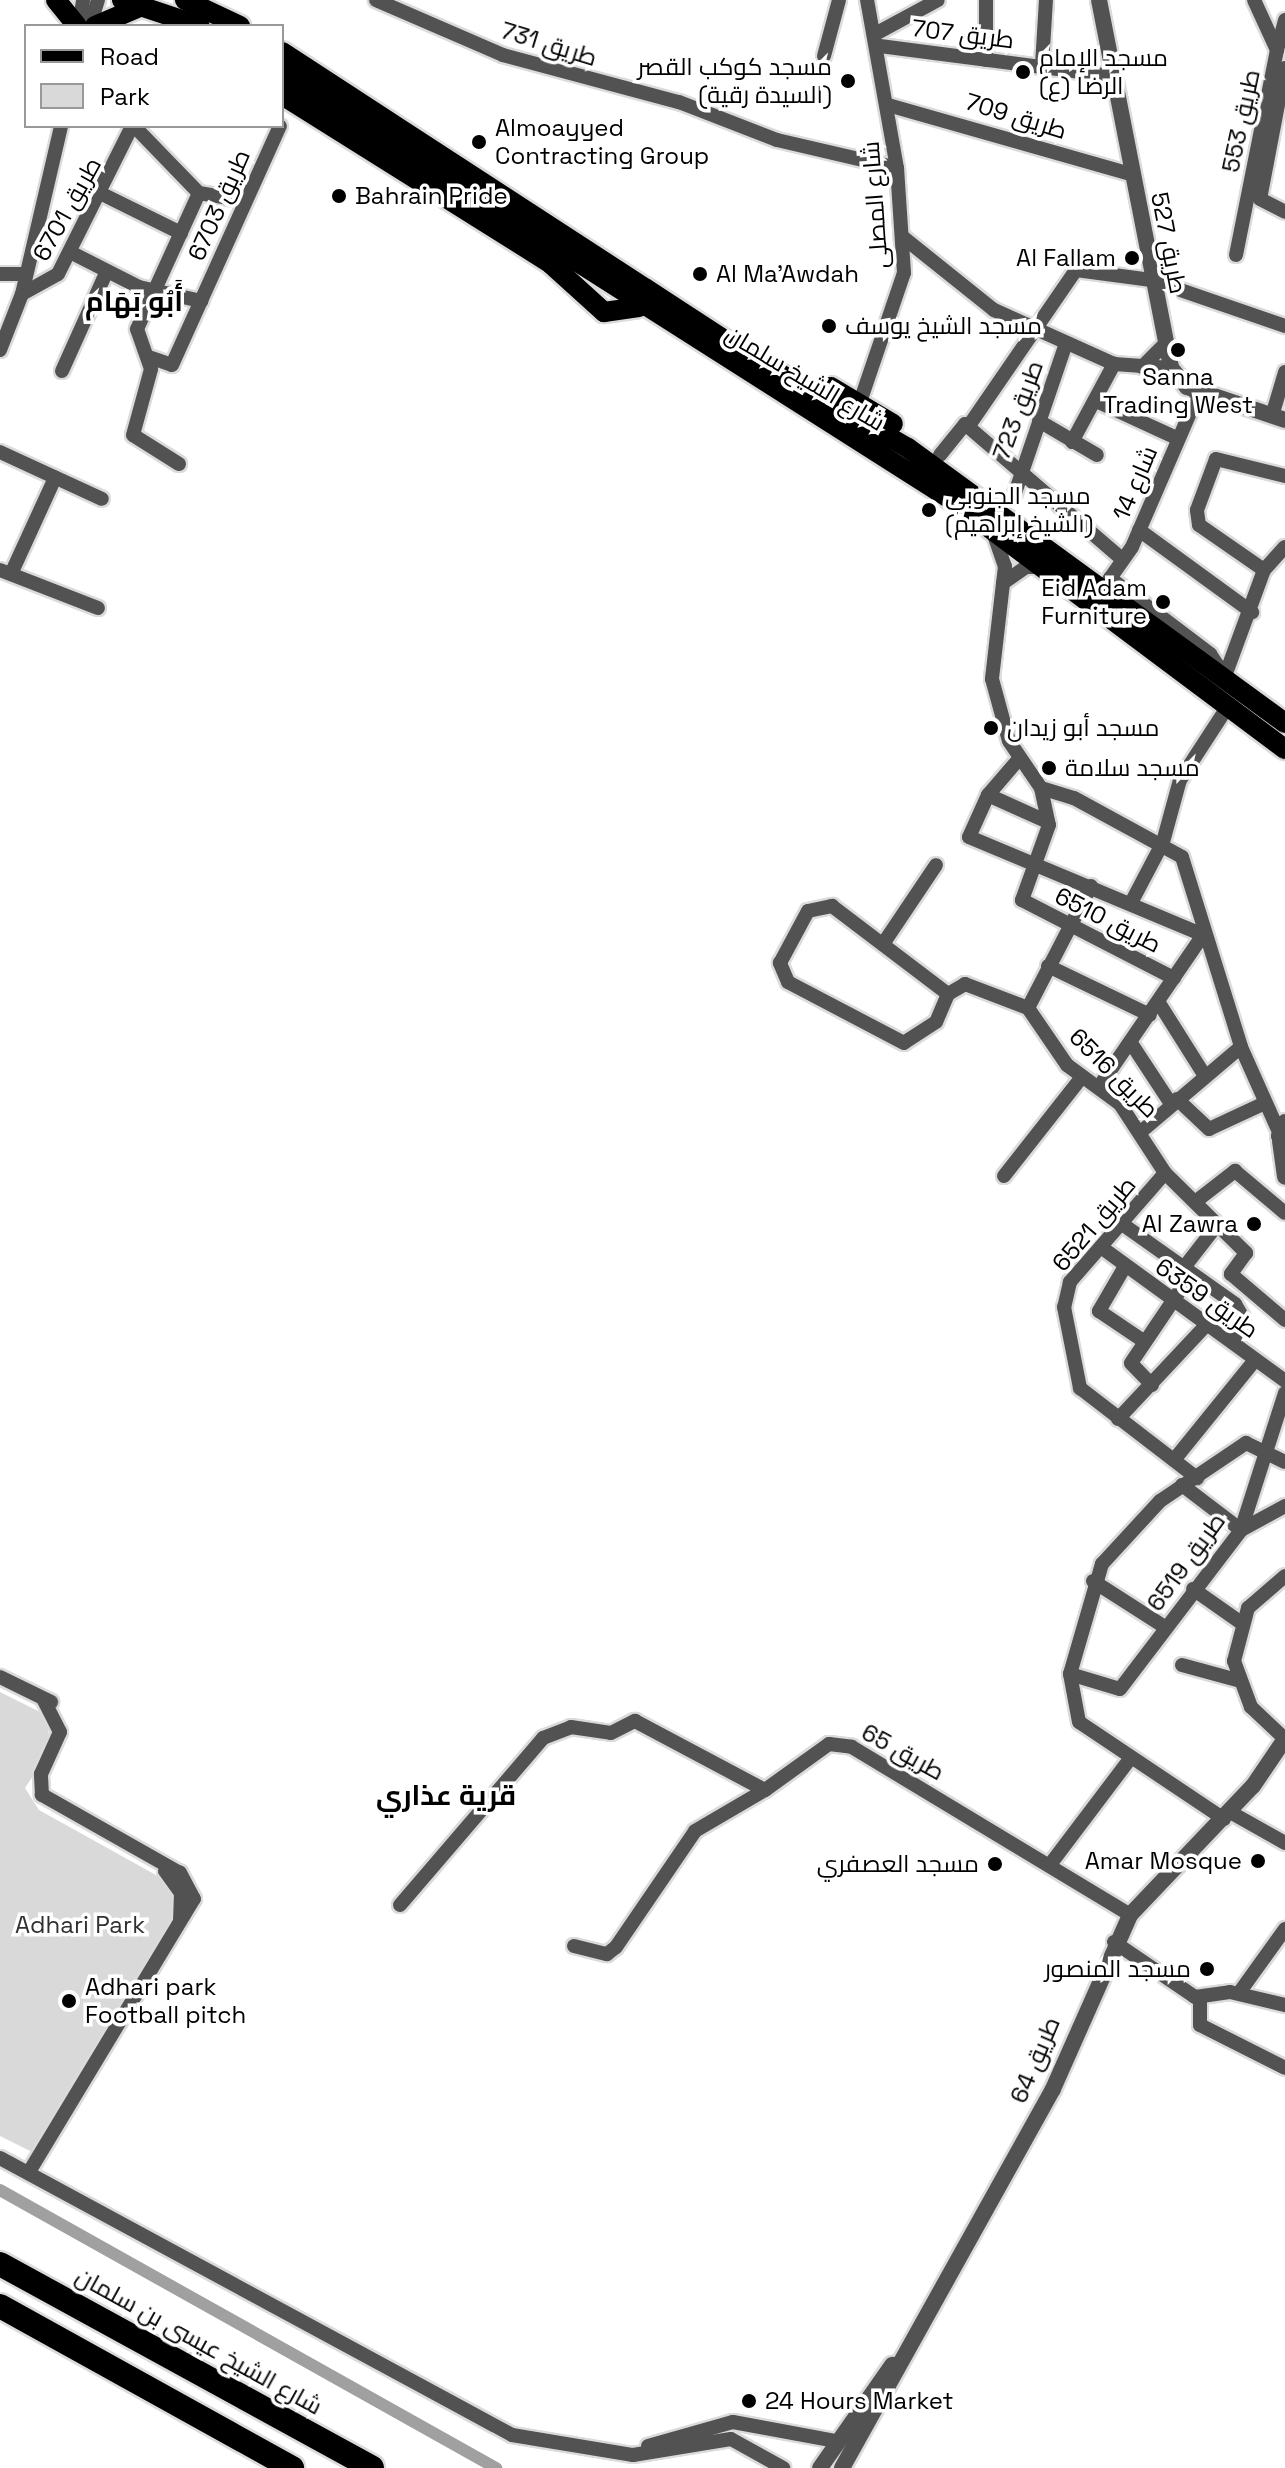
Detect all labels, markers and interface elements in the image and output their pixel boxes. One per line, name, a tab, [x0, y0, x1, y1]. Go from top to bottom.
street label: طريق 707	[910, 13, 1016, 55]
street label: طريق 731	[498, 16, 600, 72]
legend	[24, 24, 284, 128]
text: Road	[100, 41, 159, 72]
place label: مسجد الإمام الرضا (ع)	[1039, 44, 1168, 100]
place label: مسجد كوكب القصر (السيدة رقية)	[638, 53, 832, 109]
marker: مسجد الإمام الرضا (ع)	[1014, 63, 1032, 81]
street label: طريق 553	[1216, 67, 1266, 175]
marker: مسجد كوكب القصر (السيدة رقية)	[839, 72, 857, 90]
text: Park	[100, 81, 150, 112]
street label: طريق 709	[962, 87, 1070, 145]
place label: Almoayyed Contracting Group	[495, 114, 709, 170]
marker: Almoayyed Contracting Group	[470, 133, 488, 151]
street label: شارع المصلى	[856, 140, 894, 270]
street label: طريق 6703	[182, 145, 256, 265]
street label: طريق 6701	[27, 152, 107, 266]
place label: Bahrain Pride	[355, 182, 508, 210]
marker: Bahrain Pride	[330, 187, 348, 205]
street label: طريق 527	[1145, 190, 1193, 296]
place label: Al Fallam	[1016, 244, 1116, 272]
marker: Al Fallam	[1123, 249, 1141, 267]
place label: Al Ma'Awdah	[716, 260, 859, 288]
marker: Al Ma'Awdah	[691, 265, 709, 283]
district label: أَبُو بَهَام	[85, 284, 183, 318]
place label: مسجد الشيخ يوسف	[845, 312, 1042, 340]
marker: مسجد الشيخ يوسف	[820, 317, 838, 335]
street label: شارع الشيخ سلمان	[720, 319, 890, 437]
marker: Sanna Trading West	[1169, 341, 1187, 359]
street label: طريق 723	[987, 357, 1049, 463]
place label: Sanna Trading West	[1103, 363, 1253, 419]
street label: شارع 14	[1107, 442, 1163, 524]
place label: مسجد الجنوبي (الشيخ إبراهيم)	[945, 482, 1094, 538]
marker: مسجد الجنوبي (الشيخ إبراهيم)	[920, 501, 938, 519]
place label: Eid Adam Furniture	[1041, 574, 1147, 630]
marker: Eid Adam Furniture	[1154, 593, 1172, 611]
place label: مسجد أبو زيدان	[1007, 714, 1159, 742]
marker: مسجد أبو زيدان	[982, 719, 1000, 737]
place label: مسجد سلامة	[1065, 754, 1200, 782]
marker: مسجد سلامة	[1040, 759, 1058, 777]
street label: طريق 6510	[1050, 881, 1166, 959]
street label: طريق 6516	[1063, 1022, 1165, 1124]
street label: طريق 6521	[1046, 1171, 1142, 1277]
place label: Al Zawra	[1142, 1210, 1238, 1238]
marker: Al Zawra	[1245, 1215, 1263, 1233]
street label: طريق 6359	[1150, 1252, 1264, 1344]
street label: طريق 6519	[1141, 1507, 1231, 1617]
street label: طريق 65	[857, 1718, 949, 1786]
district label: قرية عذاري	[376, 1778, 516, 1812]
place label: Amar Mosque	[1085, 1847, 1242, 1875]
place label: مسجد العصفري	[817, 1850, 979, 1878]
marker: Amar Mosque	[1249, 1852, 1267, 1870]
marker: مسجد العصفري	[986, 1855, 1004, 1873]
park label: Adhari Park	[15, 1911, 145, 1939]
place label: مسجد المنصور	[1045, 1955, 1191, 1983]
marker: مسجد المنصور	[1198, 1960, 1216, 1978]
place label: Adhari park Football pitch	[85, 1973, 246, 2029]
marker: Adhari park Football pitch	[60, 1992, 78, 2010]
street label: طريق 64	[1004, 2013, 1066, 2107]
street label: شارع الشيخ عيسى بن سلمان	[71, 2261, 327, 2421]
place label: 24 Hours Market	[765, 2387, 953, 2415]
marker: 24 Hours Market	[740, 2392, 758, 2410]

